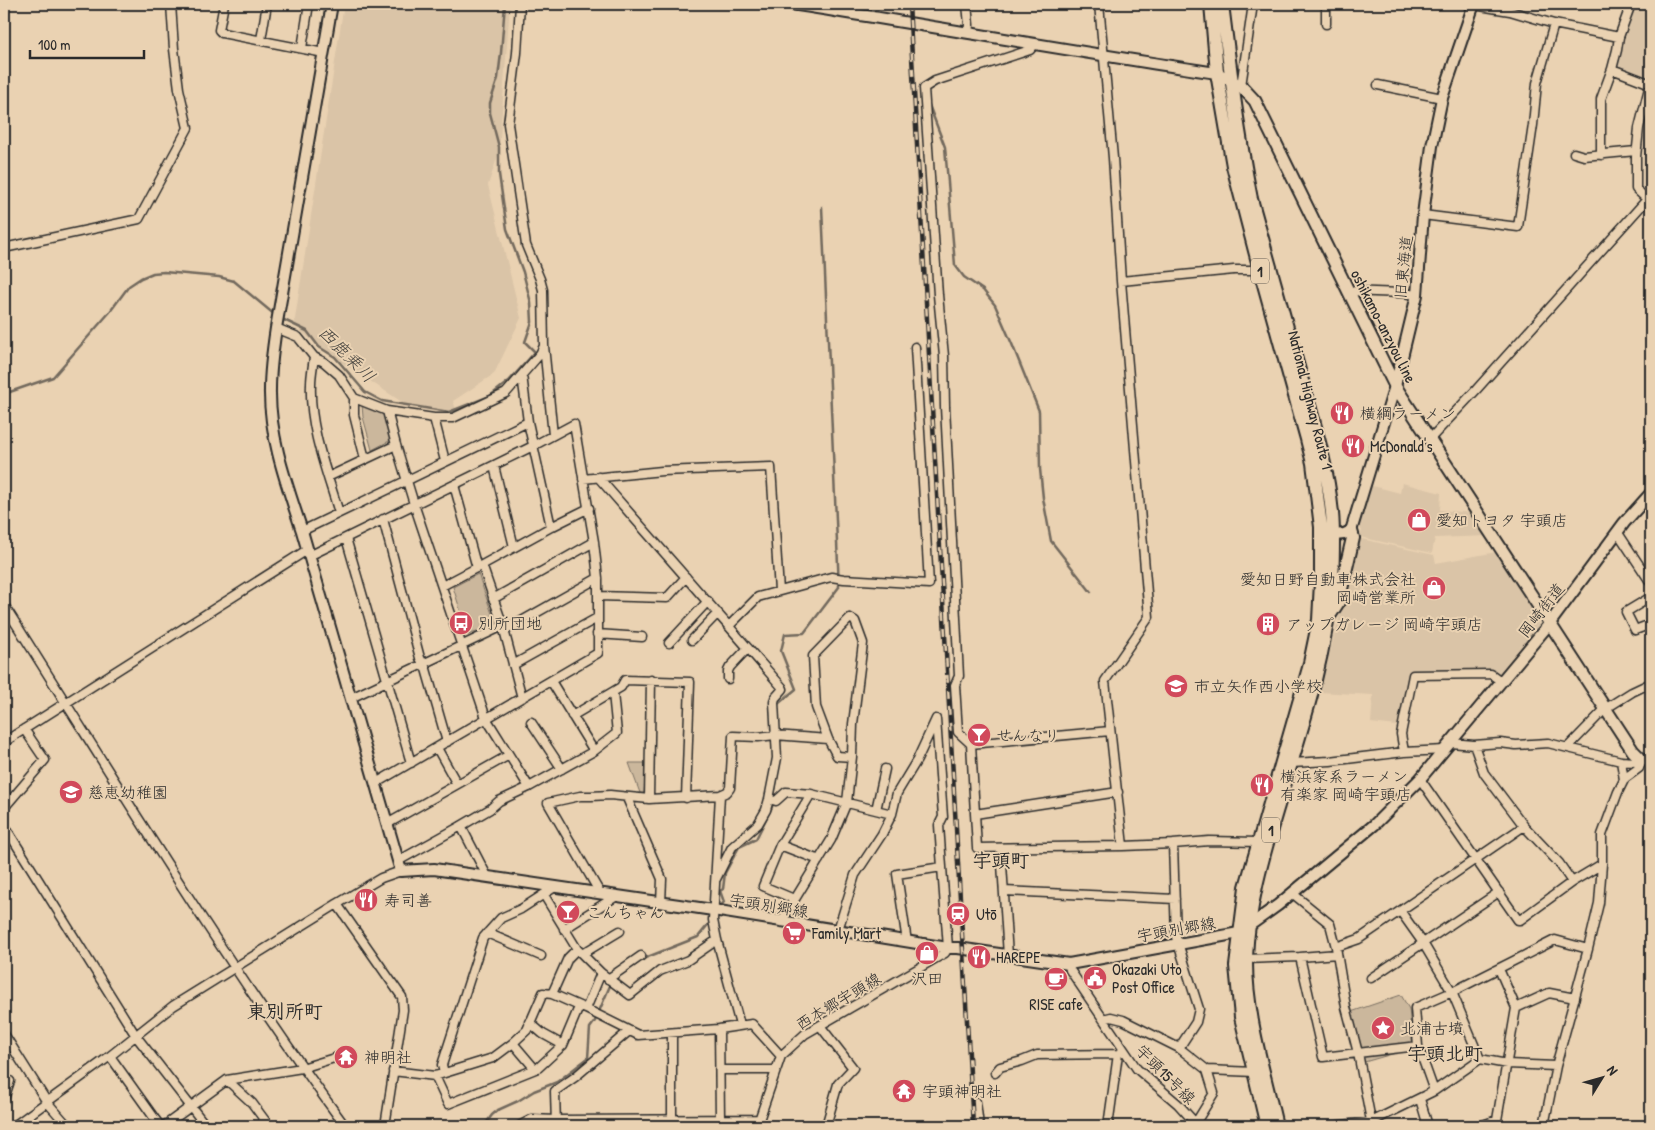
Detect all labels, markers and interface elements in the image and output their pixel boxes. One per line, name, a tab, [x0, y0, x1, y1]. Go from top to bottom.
scale bar	[30, 28, 144, 60]
text: 100 m	[38, 34, 71, 55]
street label: 旧東海道	[1389, 234, 1417, 300]
road number: 1	[1251, 258, 1269, 284]
street label: oshikamo-anzyou line	[1346, 265, 1422, 387]
water label: 西鹿乗川	[313, 320, 381, 388]
street label: National Highway Route 1	[1283, 328, 1339, 472]
restaurant icon: 横綱ラーメン	[1329, 400, 1355, 426]
place label: 横綱ラーメン	[1360, 402, 1456, 424]
restaurant icon: McDonald's	[1340, 433, 1366, 459]
place label: McDonald's	[1370, 435, 1433, 457]
shop icon: 愛知トヨタ 宇頭店	[1406, 507, 1432, 533]
place label: 愛知トヨタ 宇頭店	[1436, 509, 1568, 531]
place label: 愛知日野自動車株式会社 岡崎営業所	[1240, 568, 1416, 608]
shop icon: 愛知日野自動車株式会社 岡崎営業所	[1421, 575, 1447, 601]
street label: 岡崎街道	[1513, 578, 1569, 642]
bus stop icon: 別所団地	[448, 610, 474, 636]
building icon: アップガレージ 岡崎宇頭店	[1255, 611, 1281, 637]
place label: 別所団地	[478, 612, 542, 634]
place label: アップガレージ 岡崎宇頭店	[1286, 613, 1483, 635]
school or university icon: 市立矢作西小学校	[1163, 673, 1189, 699]
place label: 市立矢作西小学校	[1194, 675, 1322, 697]
bar icon: せんなり	[966, 722, 992, 748]
place label: せんなり	[996, 724, 1060, 746]
place label: 横浜家系ラーメン 有楽家 岡崎宇頭店	[1280, 765, 1412, 805]
restaurant icon: 横浜家系ラーメン 有楽家 岡崎宇頭店	[1249, 772, 1275, 798]
school or university icon: 慈恵幼稚園	[58, 779, 84, 805]
place label: 慈恵幼稚園	[88, 781, 168, 803]
road number: 1	[1262, 818, 1280, 842]
district label: 宇頭町	[972, 847, 1030, 873]
restaurant icon: 寿司善	[353, 887, 379, 913]
street label: 宇頭別郷線	[728, 888, 810, 922]
place label: 寿司善	[384, 889, 432, 911]
bar icon: こんちゃん	[555, 899, 581, 925]
place label: こんちゃん	[586, 901, 665, 923]
station icon: Utō	[945, 901, 971, 927]
place label: Utō	[976, 903, 997, 925]
street label: 宇頭別郷線	[1135, 911, 1217, 947]
supermarket icon: Family Mart	[781, 920, 807, 946]
place label: Family Mart	[811, 922, 881, 944]
shop icon: 沢田	[914, 940, 940, 966]
restaurant icon: HAREPE	[966, 944, 992, 970]
place label: HAREPE	[996, 946, 1040, 968]
place label: Okazaki Uto Post Office	[1112, 958, 1182, 998]
public building icon: Okazaki Uto Post Office	[1082, 965, 1108, 991]
cafe icon: RISE cafe	[1043, 966, 1069, 992]
street label: 西本郷宇頭線	[791, 967, 885, 1035]
place label: 沢田	[911, 967, 943, 989]
place label: RISE cafe	[1029, 993, 1083, 1015]
district label: 東別所町	[247, 998, 323, 1024]
place icon: 北浦古墳	[1370, 1015, 1396, 1041]
place label: 北浦古墳	[1400, 1017, 1464, 1039]
street label: 宇頭15号線	[1131, 1039, 1201, 1109]
district label: 宇頭北町	[1407, 1040, 1483, 1066]
temple icon: 神明社	[333, 1044, 359, 1070]
place label: 神明社	[364, 1046, 412, 1068]
north arrow	[1578, 1052, 1628, 1102]
text: N	[1603, 1061, 1623, 1079]
temple icon: 宇頭神明社	[891, 1078, 917, 1104]
place label: 宇頭神明社	[922, 1080, 1002, 1102]

